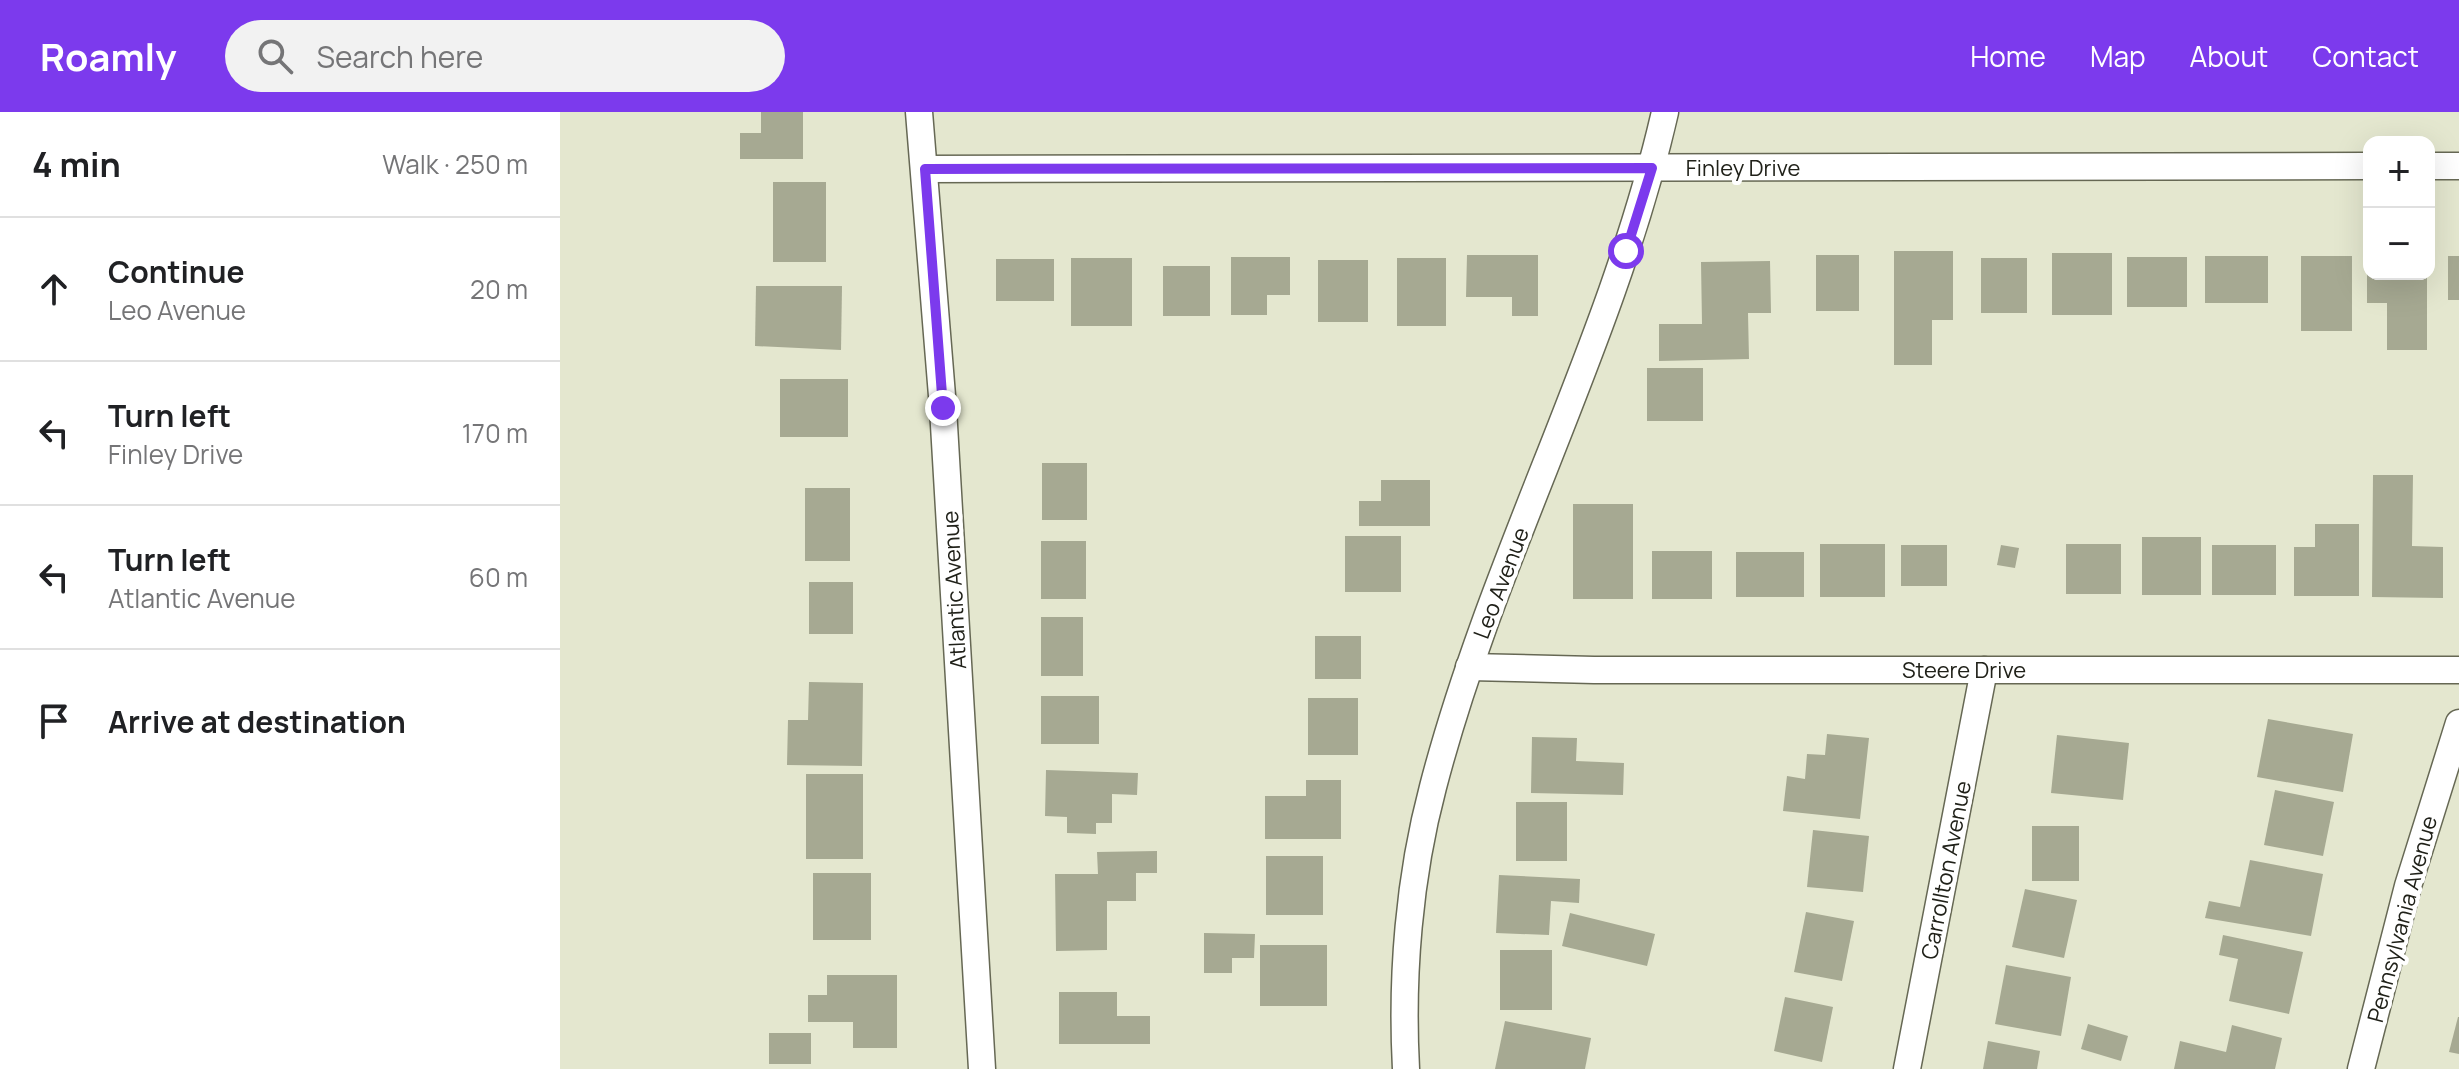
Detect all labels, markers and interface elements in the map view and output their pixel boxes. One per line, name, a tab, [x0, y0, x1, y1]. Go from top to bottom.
search box	[225, 20, 785, 92]
text: Roamly	[40, 30, 177, 82]
icon: search	[253, 34, 297, 78]
text: Search here	[317, 36, 483, 77]
text: Home	[1970, 37, 2046, 75]
text: Map	[2090, 37, 2146, 75]
text: About	[2190, 37, 2268, 75]
text: Contact	[2312, 37, 2419, 75]
map controls	[2363, 136, 2435, 280]
button: +	[2363, 136, 2435, 208]
text: 4 min	[32, 141, 121, 187]
text: Walk · 250 m	[382, 146, 528, 182]
street label: Finley Drive	[1686, 153, 1800, 183]
button: −	[2363, 208, 2435, 280]
route start	[1608, 233, 1644, 269]
text: Continue	[108, 251, 244, 292]
icon: ahead	[32, 267, 76, 311]
text: 20 m	[470, 271, 528, 307]
text: Leo Avenue	[108, 292, 246, 328]
route end	[925, 390, 961, 426]
text: Turn left	[108, 395, 231, 436]
icon: left	[32, 411, 76, 455]
text: 170 m	[462, 415, 528, 451]
text: Finley Drive	[108, 436, 243, 472]
street label: Atlantic Avenue	[935, 510, 973, 670]
street label: Leo Avenue	[1466, 523, 1536, 643]
text: Turn left	[108, 539, 231, 580]
icon: left	[32, 555, 76, 599]
text: 60 m	[469, 559, 528, 595]
text: Atlantic Avenue	[108, 580, 295, 616]
street label: Steere Drive	[1902, 655, 2026, 685]
icon: arrive	[32, 699, 76, 743]
text: Arrive at destination	[108, 701, 406, 742]
street label: Carrollton Avenue	[1914, 778, 1978, 962]
street label: Pennsylvania Avenue	[2360, 812, 2444, 1026]

